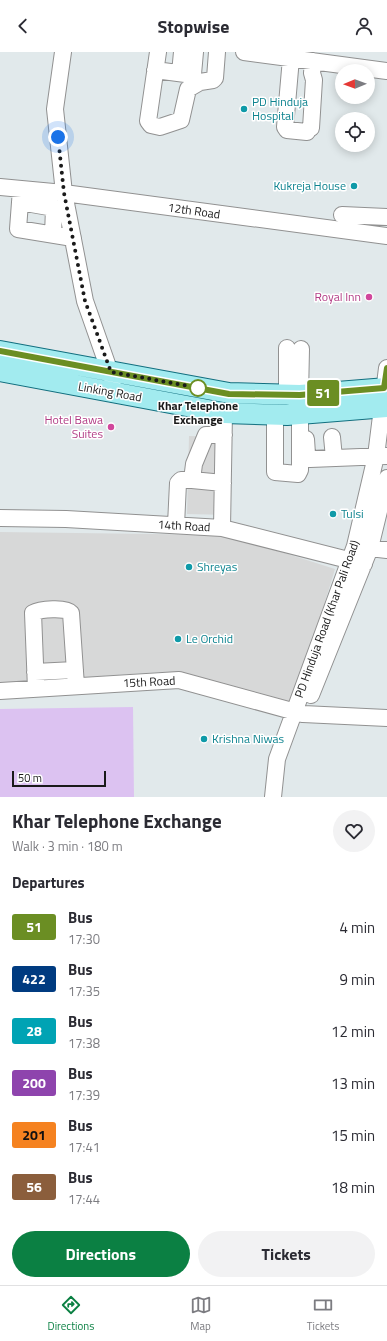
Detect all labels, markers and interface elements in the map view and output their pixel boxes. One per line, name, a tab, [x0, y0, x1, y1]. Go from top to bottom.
text: Stopwise	[158, 13, 229, 40]
icon: back	[12, 15, 34, 37]
icon: person	[353, 15, 375, 37]
north arrow	[335, 64, 375, 104]
map controls	[335, 64, 375, 152]
place label: PD Hinduja Hospital	[252, 92, 308, 125]
marker: PD Hinduja Hospital	[239, 104, 249, 114]
button: locate	[335, 112, 375, 152]
your location	[48, 127, 68, 147]
place label: Kukreja House	[273, 176, 346, 195]
marker: Kukreja House	[349, 181, 359, 191]
street label: 12th Road	[167, 197, 221, 224]
place label: Royal Inn	[315, 287, 361, 306]
marker: Royal Inn	[364, 292, 374, 302]
street label: Linking Road	[77, 377, 143, 406]
marker: Khar Telephone Exchange	[189, 379, 207, 397]
line badge: 51	[305, 380, 341, 406]
text: 51	[315, 382, 331, 403]
place label: Khar Telephone Exchange	[158, 396, 238, 429]
place label: Hotel Bawa Suites	[44, 410, 103, 443]
marker: Hotel Bawa Suites	[106, 422, 116, 432]
place label: Tulsi	[341, 504, 364, 523]
marker: Tulsi	[328, 509, 338, 519]
street label: 14th Road	[157, 515, 211, 536]
street label: PD Hinduja Road (Khar Pali Road)	[289, 537, 364, 700]
place label: Shreyas	[197, 557, 238, 576]
marker: Shreyas	[184, 562, 194, 572]
place label: Le Orchid	[186, 629, 233, 648]
marker: Le Orchid	[173, 634, 183, 644]
street label: 15th Road	[122, 671, 176, 692]
place label: Krishna Niwas	[212, 729, 285, 748]
marker: Krishna Niwas	[199, 734, 209, 744]
scale bar	[12, 769, 106, 788]
text: 50 m	[18, 770, 42, 786]
text: Khar Telephone Exchange	[12, 806, 222, 835]
button: heart	[333, 810, 375, 852]
text: Walk · 3 min · 180 m	[12, 836, 123, 856]
text: Departures	[12, 871, 85, 894]
text: Bus	[68, 906, 93, 929]
text: 51	[26, 916, 42, 937]
text: 4 min	[339, 916, 375, 939]
text: 17:30	[68, 929, 100, 949]
text: Bus	[68, 958, 93, 981]
text: 422	[22, 968, 46, 989]
text: 9 min	[339, 968, 375, 991]
text: 17:35	[68, 981, 100, 1001]
text: Bus	[68, 1010, 93, 1033]
text: 28	[26, 1020, 42, 1041]
text: 12 min	[331, 1020, 375, 1043]
text: 17:38	[68, 1033, 100, 1053]
text: Bus	[68, 1062, 93, 1085]
text: 200	[22, 1072, 46, 1093]
text: 13 min	[331, 1072, 375, 1095]
text: 17:39	[68, 1085, 100, 1105]
text: Bus	[68, 1114, 93, 1137]
text: 201	[22, 1124, 46, 1145]
text: 15 min	[331, 1124, 375, 1147]
text: 17:41	[68, 1137, 100, 1157]
text: Bus	[68, 1166, 93, 1189]
text: 56	[26, 1176, 42, 1197]
text: 18 min	[331, 1176, 375, 1199]
text: 17:44	[68, 1189, 100, 1209]
button: Directions	[12, 1231, 190, 1277]
button: Tickets	[198, 1231, 375, 1277]
tab: Directions	[48, 1294, 94, 1334]
tab: Map	[190, 1294, 212, 1334]
tab: Tickets	[307, 1294, 339, 1334]

